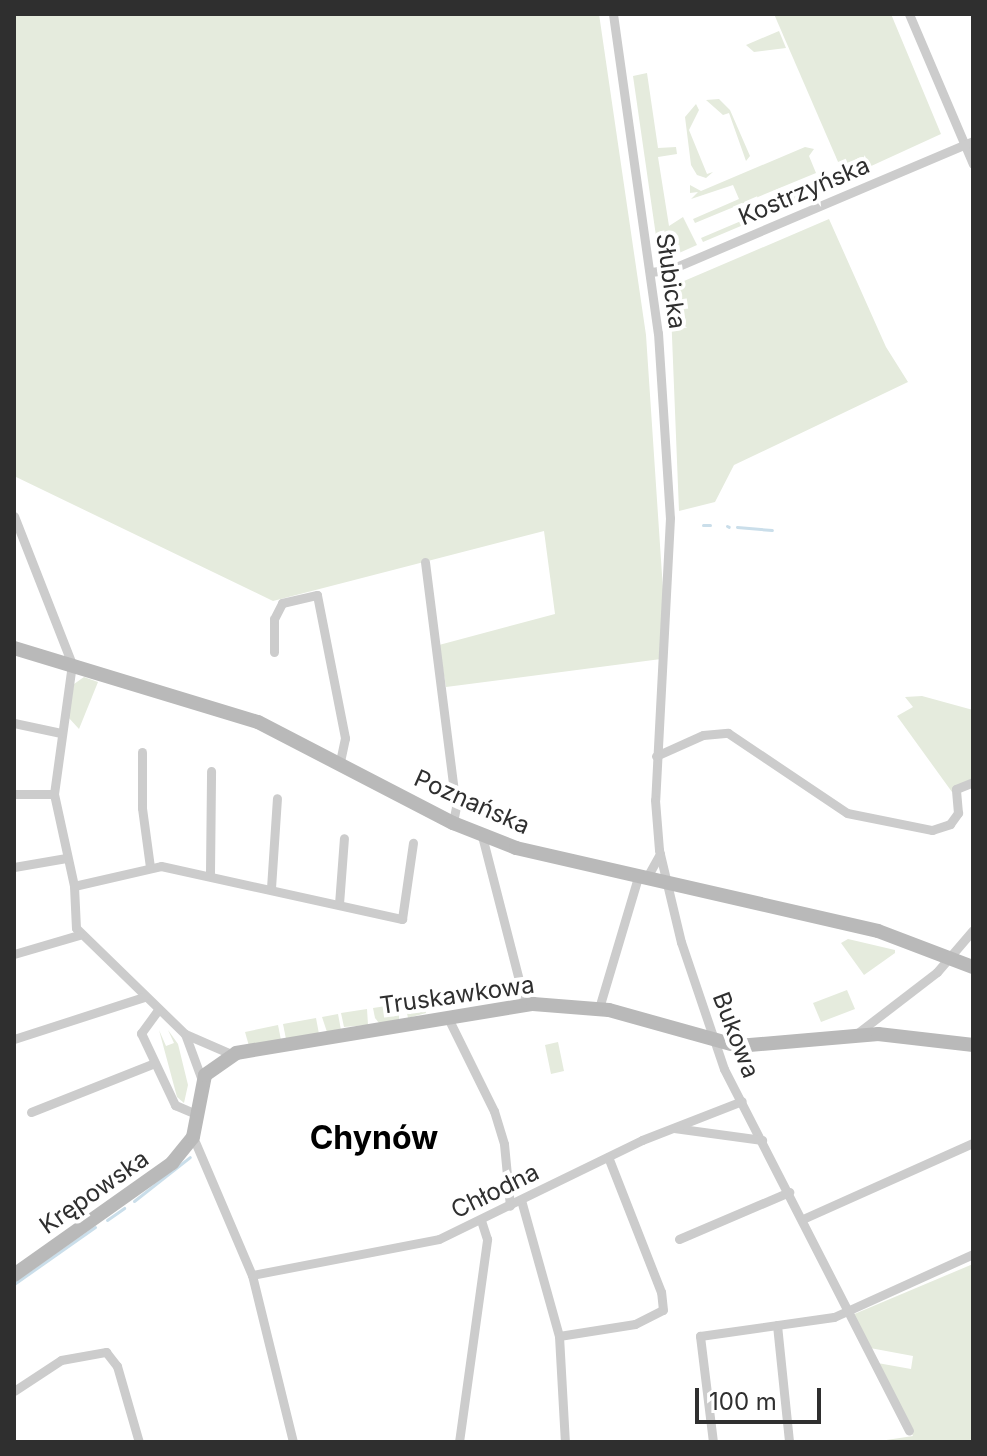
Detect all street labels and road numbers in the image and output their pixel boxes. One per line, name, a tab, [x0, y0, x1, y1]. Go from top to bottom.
street label: Kostrzyńska	[734, 151, 874, 231]
street label: Słubicka	[650, 231, 692, 331]
street label: Poznańska	[410, 764, 534, 840]
street label: Truskawkowa	[378, 970, 536, 1020]
street label: Bukowa	[707, 988, 765, 1082]
street label: Krępowska	[34, 1144, 154, 1240]
street label: Chłodna	[446, 1157, 544, 1225]

